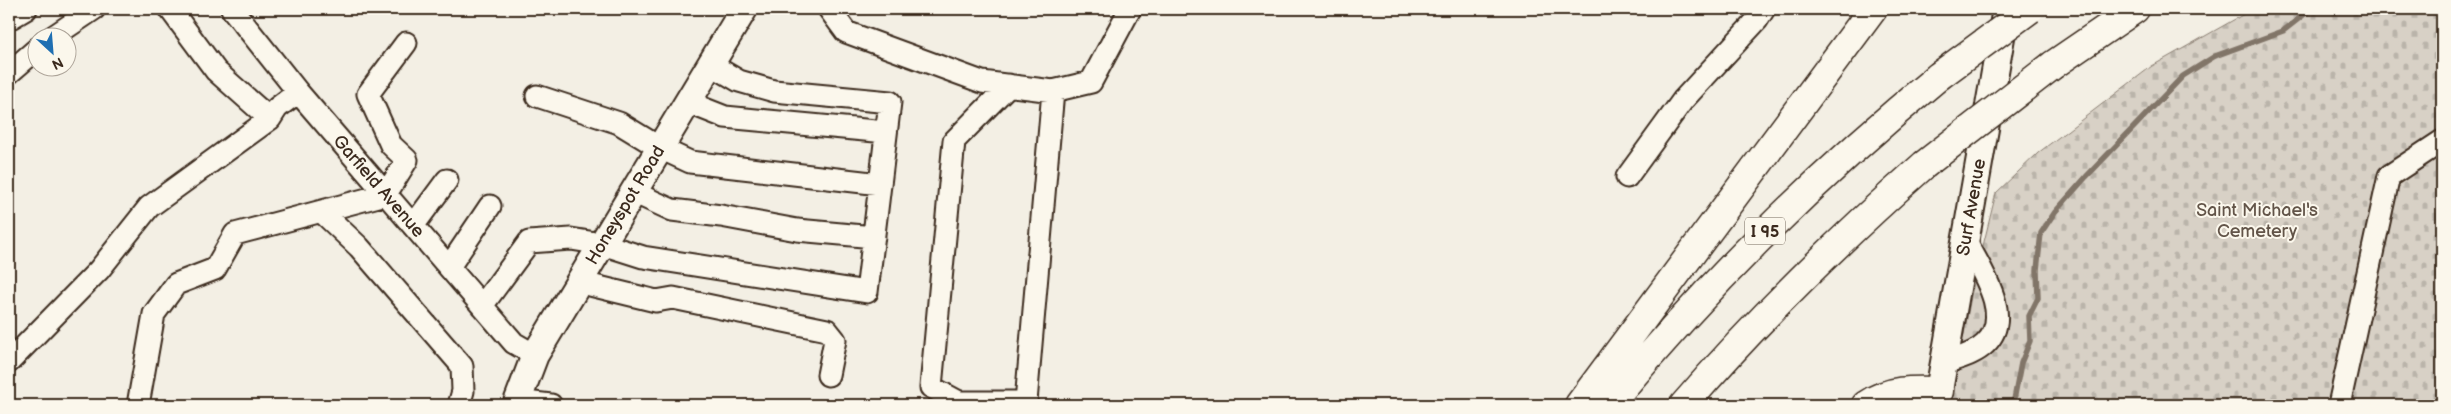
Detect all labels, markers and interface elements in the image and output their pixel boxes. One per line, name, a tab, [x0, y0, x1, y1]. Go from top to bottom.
north arrow	[28, 28, 78, 78]
text: N	[49, 53, 66, 73]
street label: Garfield Avenue	[328, 131, 429, 242]
street label: Honeyspot Road	[582, 142, 669, 269]
street label: Surf Avenue	[1953, 157, 1990, 257]
park label: Saint Michael's Cemetery	[2196, 200, 2318, 242]
road number: I 95	[1745, 218, 1785, 245]

